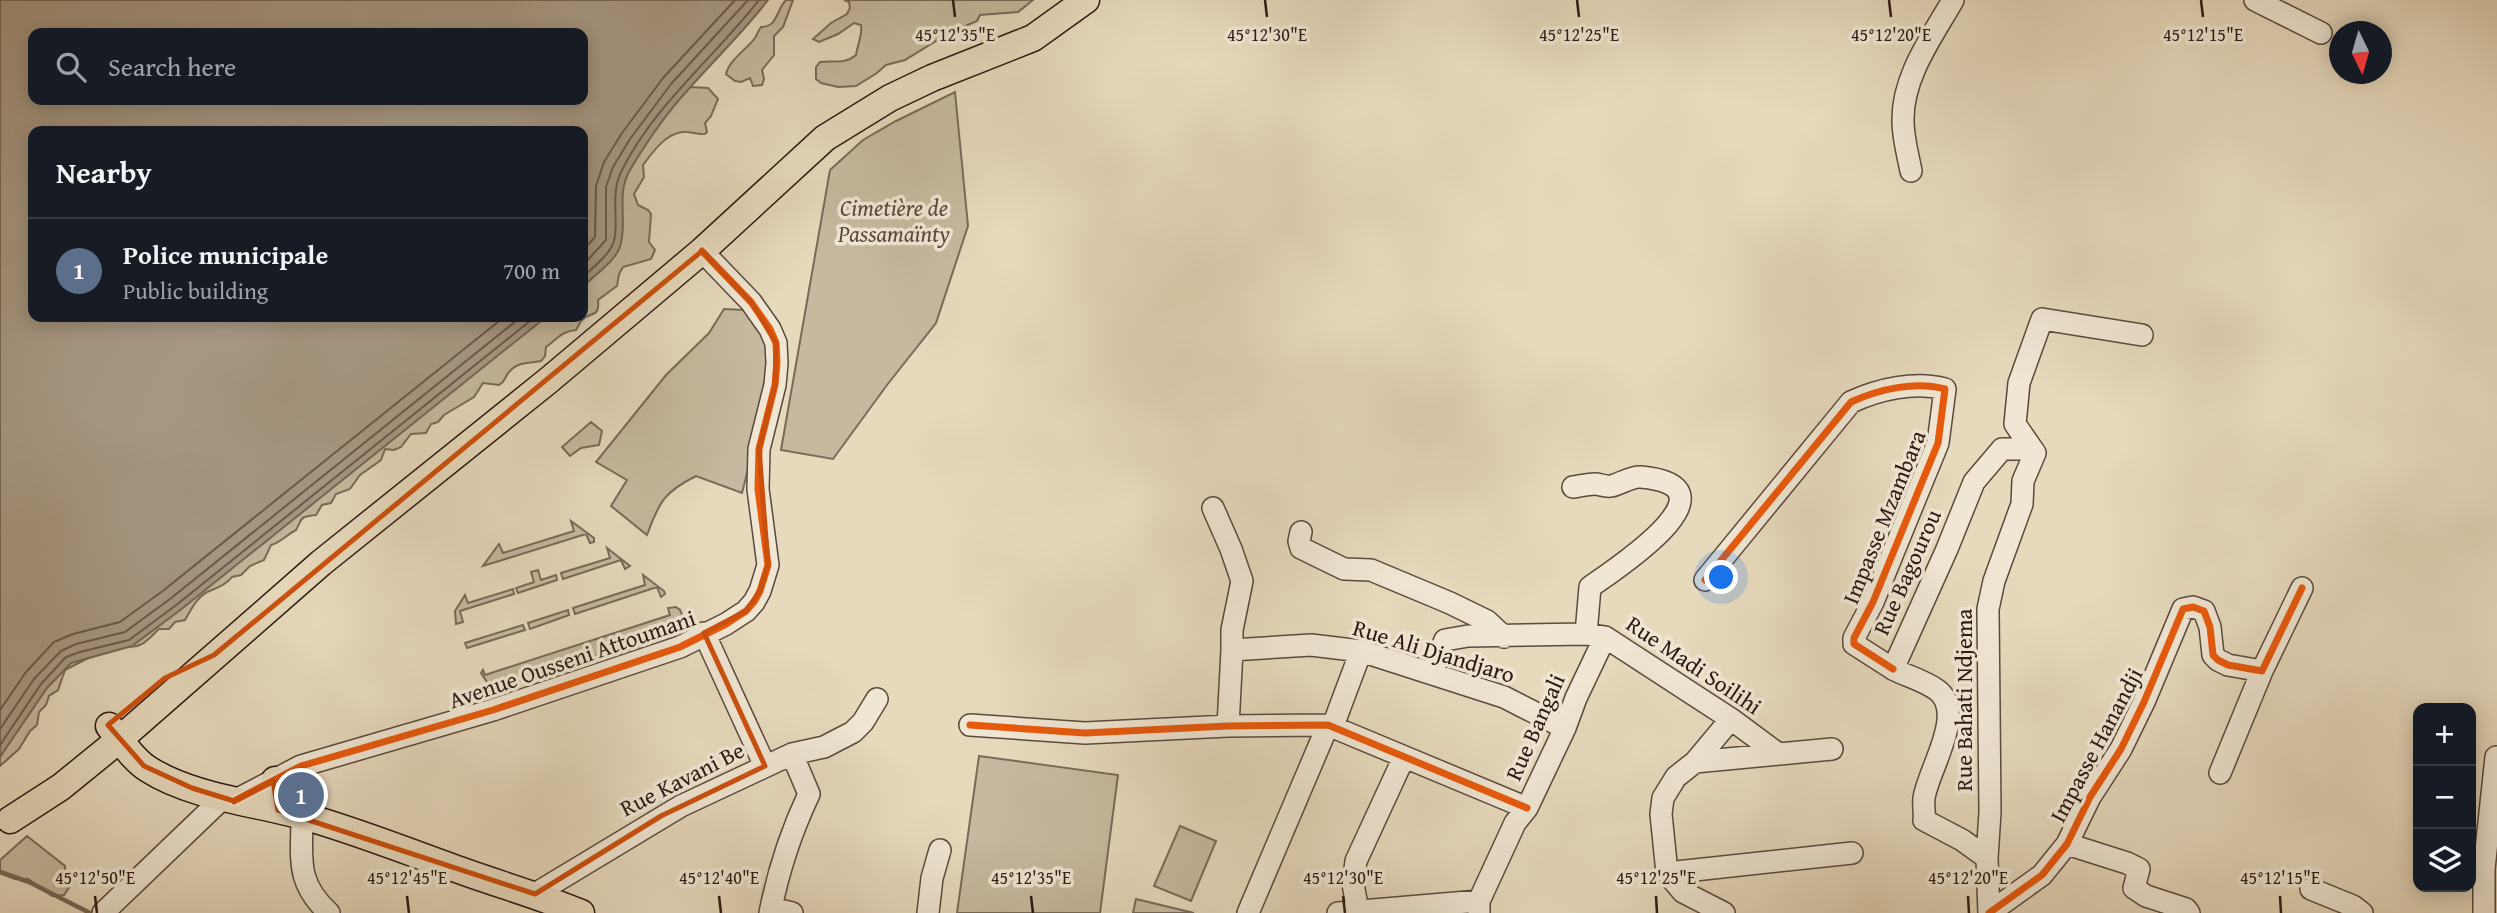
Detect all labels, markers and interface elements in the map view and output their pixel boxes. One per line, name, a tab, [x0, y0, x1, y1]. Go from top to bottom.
text: 45°12'35"E	[915, 21, 995, 48]
text: 45°12'30"E	[1227, 21, 1307, 48]
text: 45°12'25"E	[1539, 21, 1619, 48]
text: 45°12'20"E	[1851, 21, 1931, 48]
text: 45°12'15"E	[2163, 21, 2243, 48]
north arrow	[2329, 21, 2392, 84]
search box	[28, 28, 588, 105]
text: Search here	[108, 47, 236, 86]
icon: search	[52, 48, 90, 86]
text: Nearby	[56, 150, 152, 194]
park label: Cimetière de Passamaïnty	[837, 191, 950, 250]
text: Police municipale	[123, 235, 328, 274]
text: 1	[73, 254, 85, 287]
text: 700 m	[503, 254, 560, 287]
text: Public building	[123, 274, 268, 307]
street label: Impasse Mzambara	[1834, 425, 1933, 609]
street label: Rue Bagourou	[1864, 503, 1949, 640]
your location	[1704, 560, 1738, 594]
street label: Avenue Ousseni Attoumani	[444, 601, 700, 716]
street label: Rue Madi Soilihi	[1620, 607, 1768, 722]
street label: Rue Bahati Ndjema	[1947, 608, 1980, 791]
street label: Rue Ali Djandjaro	[1349, 610, 1519, 691]
street label: Impasse Hanandji	[2041, 662, 2150, 828]
street label: Rue Bangali	[1496, 668, 1573, 785]
map controls	[2413, 703, 2476, 892]
button: +	[2413, 703, 2476, 766]
street label: Rue Kavani Be	[614, 733, 750, 824]
button: −	[2413, 766, 2476, 829]
pin: 1	[278, 769, 324, 821]
button: layers	[2413, 829, 2476, 892]
text: 45°12'50"E	[55, 864, 135, 891]
text: 45°12'45"E	[367, 864, 447, 891]
text: 45°12'40"E	[679, 864, 759, 891]
text: 45°12'35"E	[991, 864, 1071, 891]
text: 45°12'30"E	[1303, 864, 1383, 891]
text: 45°12'25"E	[1616, 864, 1696, 891]
text: 45°12'20"E	[1928, 864, 2008, 891]
text: 45°12'15"E	[2240, 864, 2320, 891]

